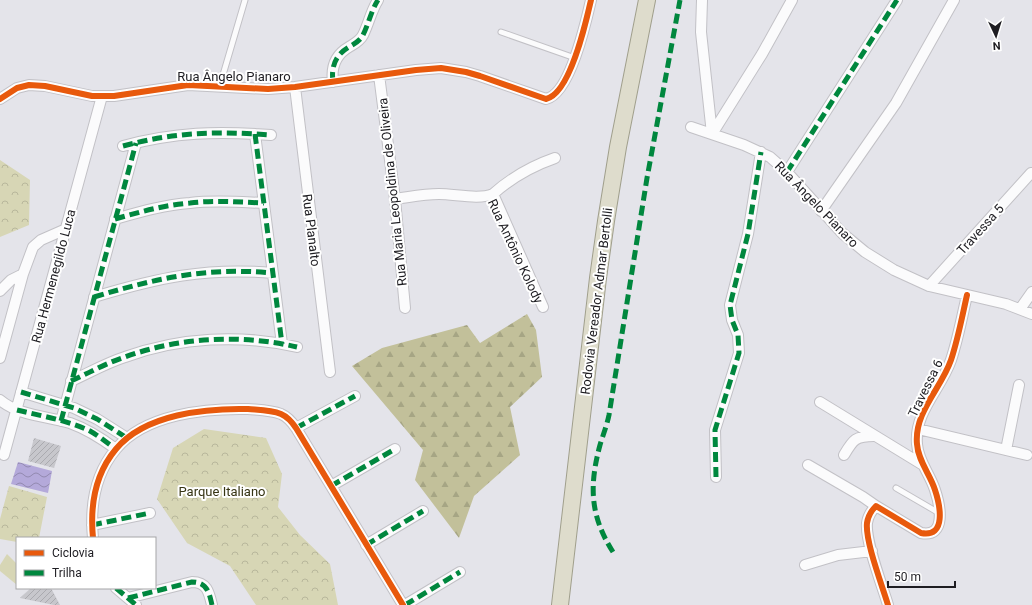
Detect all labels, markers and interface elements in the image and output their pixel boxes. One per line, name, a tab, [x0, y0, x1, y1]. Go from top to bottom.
north arrow	[976, 16, 1016, 56]
text: N	[992, 39, 1001, 52]
street label: Rua Ângelo Pianaro	[177, 69, 291, 84]
street label: Rua Maria Leopoldina de Oliveira	[375, 97, 410, 287]
street label: Rua Ângelo Pianaro	[772, 158, 861, 250]
street label: Rua Planalto	[300, 193, 323, 267]
street label: Rua Antônio Kolody	[485, 197, 546, 306]
street label: Travessa 5	[954, 201, 1007, 258]
street label: Rodovia Vereador Admar Bertolli	[578, 207, 615, 395]
street label: Rua Hermenegildo Luca	[28, 208, 79, 345]
street label: Travessa 6	[905, 357, 946, 420]
park label: Parque Italiano	[178, 484, 266, 499]
legend	[16, 537, 156, 589]
text: Ciclovia	[52, 546, 94, 560]
scale bar	[888, 563, 955, 589]
text: Trilha	[52, 566, 82, 580]
text: 50 m	[894, 570, 921, 584]

